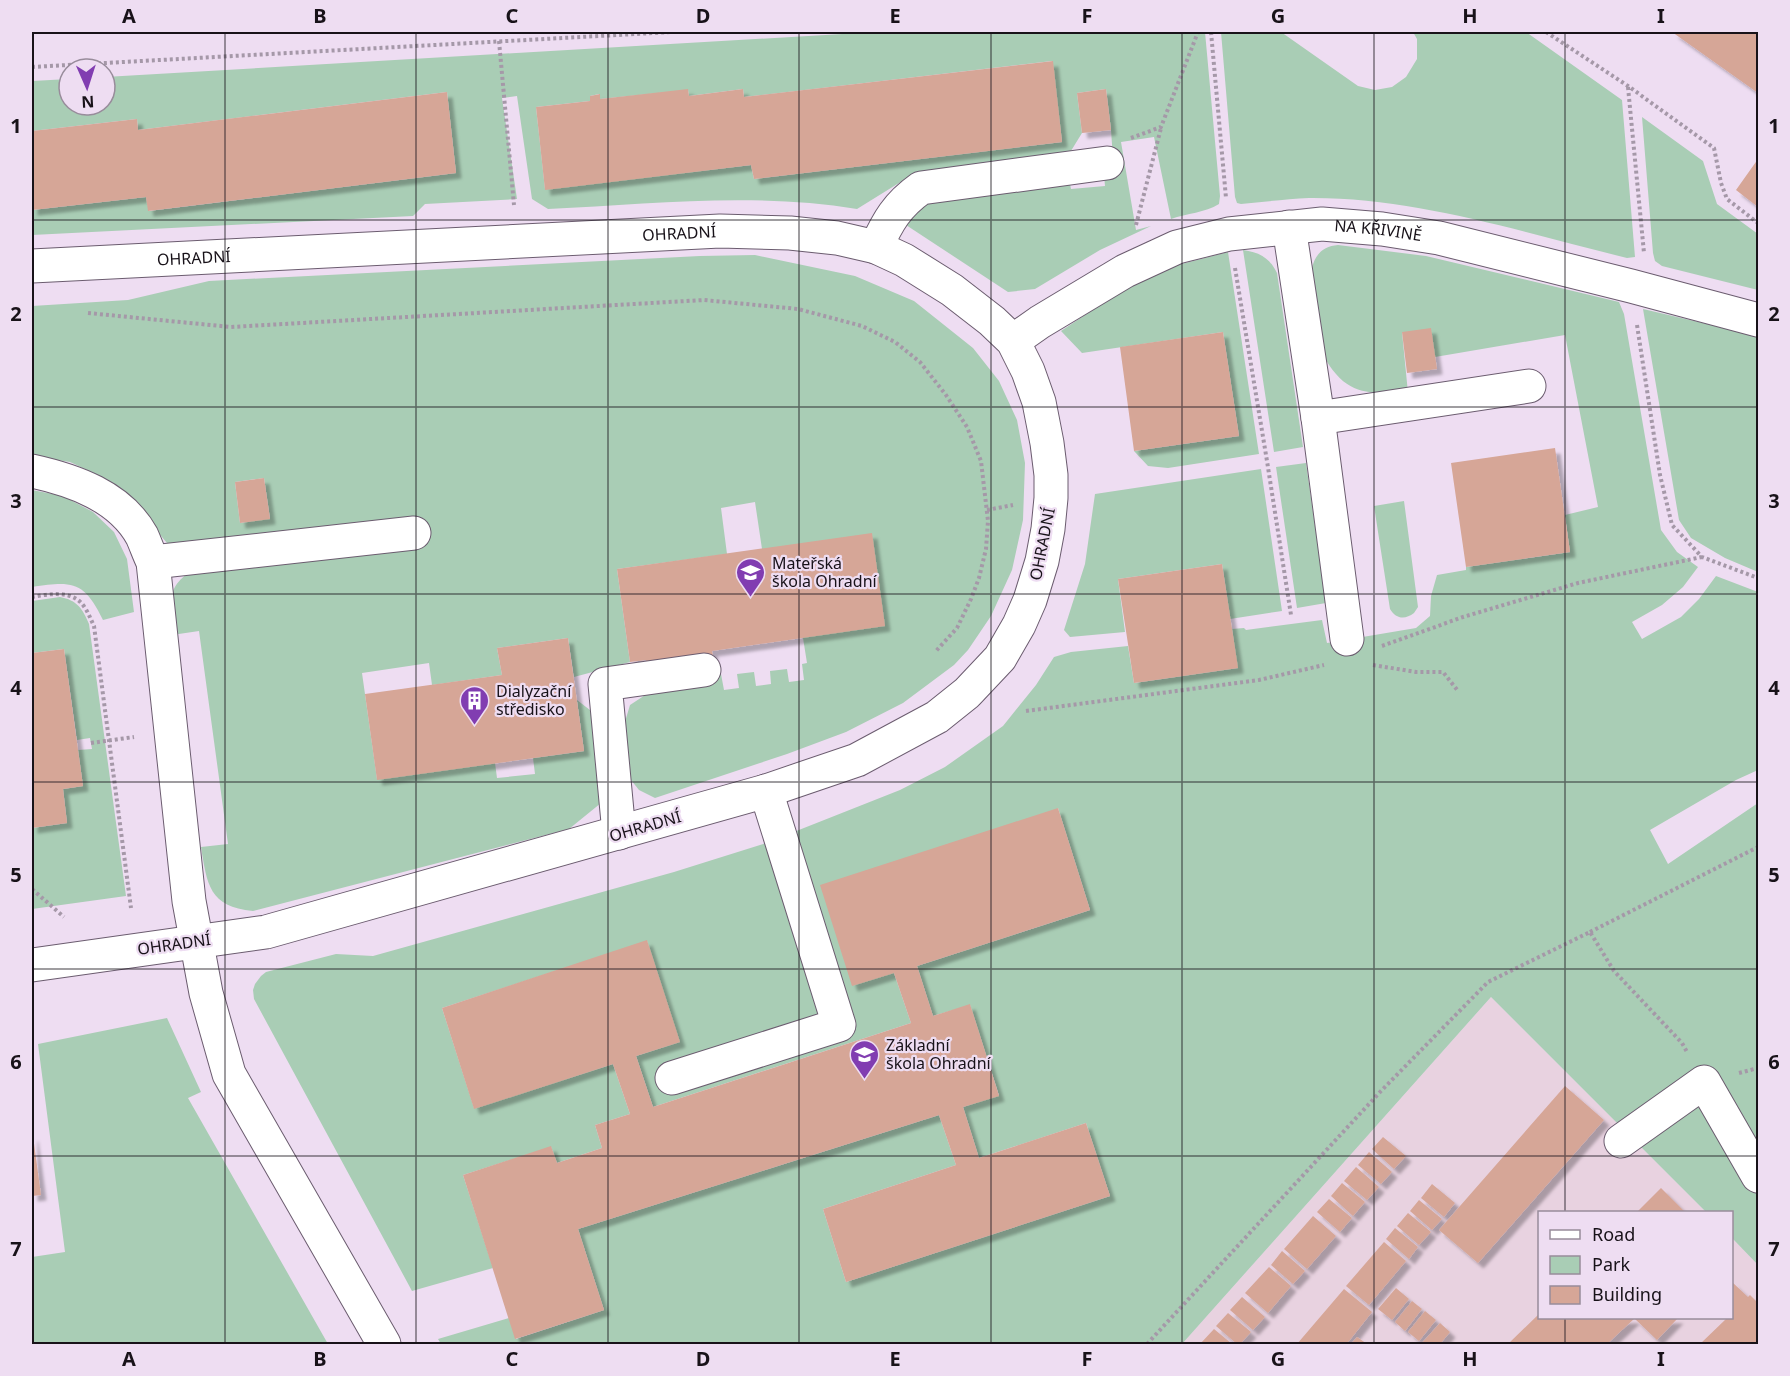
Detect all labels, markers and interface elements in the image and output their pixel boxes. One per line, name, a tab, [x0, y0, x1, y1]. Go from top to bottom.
text: A	[122, 2, 136, 29]
text: B	[313, 2, 327, 29]
text: C	[506, 2, 519, 29]
text: D	[696, 2, 710, 29]
text: E	[889, 2, 901, 29]
text: F	[1082, 2, 1092, 29]
text: G	[1271, 2, 1285, 29]
text: H	[1462, 2, 1478, 29]
text: I	[1657, 2, 1665, 29]
north arrow	[57, 57, 117, 117]
text: N	[81, 91, 95, 113]
text: 1	[10, 112, 22, 139]
text: 1	[1768, 112, 1780, 139]
street label: NA KŘIVINĚ	[1333, 214, 1423, 246]
street label: OHRADNÍ	[642, 220, 717, 246]
street label: OHRADNÍ	[156, 245, 232, 271]
text: 2	[10, 300, 22, 327]
text: 2	[1768, 300, 1780, 327]
text: 3	[10, 487, 22, 514]
text: 3	[1768, 487, 1780, 514]
street label: OHRADNÍ	[1024, 505, 1060, 582]
place label: Mateřská škola Ohradní	[772, 552, 878, 592]
school or university icon: Mateřská škola Ohradní	[735, 556, 767, 598]
text: 4	[10, 674, 22, 701]
text: 4	[1768, 674, 1780, 701]
place label: Dialyzační středisko	[496, 680, 572, 720]
building icon: Dialyzační středisko	[459, 684, 491, 726]
street label: OHRADNÍ	[606, 805, 684, 847]
text: 5	[10, 861, 22, 888]
text: 5	[1768, 861, 1780, 888]
street label: OHRADNÍ	[136, 928, 213, 960]
place label: Základní škola Ohradní	[886, 1034, 992, 1074]
school or university icon: Základní škola Ohradní	[849, 1038, 881, 1080]
text: 6	[10, 1048, 22, 1075]
text: 6	[1768, 1048, 1780, 1075]
legend	[1538, 1211, 1733, 1319]
text: Road	[1592, 1222, 1635, 1246]
text: 7	[10, 1235, 22, 1262]
text: 7	[1768, 1235, 1780, 1262]
text: Park	[1592, 1252, 1630, 1276]
text: Building	[1592, 1282, 1662, 1306]
text: A	[122, 1345, 136, 1372]
text: B	[313, 1345, 327, 1372]
text: C	[506, 1345, 519, 1372]
text: D	[696, 1345, 710, 1372]
text: E	[889, 1345, 901, 1372]
text: F	[1082, 1345, 1092, 1372]
text: G	[1271, 1345, 1285, 1372]
text: H	[1462, 1345, 1478, 1372]
text: I	[1657, 1345, 1665, 1372]

